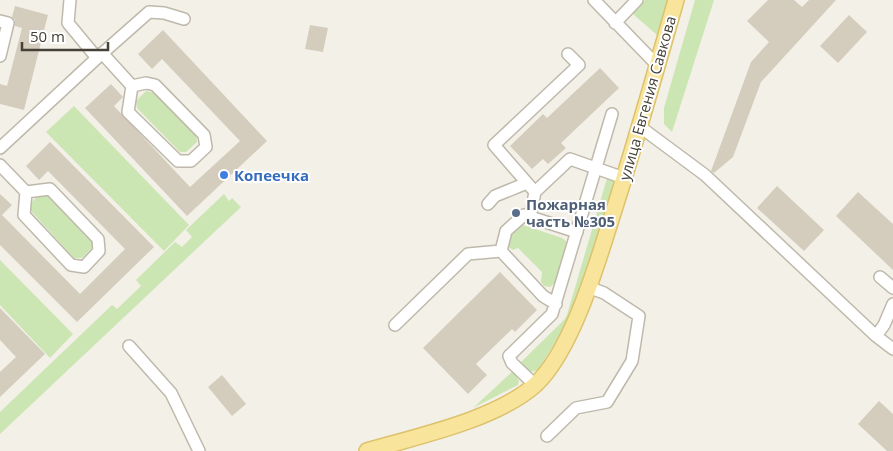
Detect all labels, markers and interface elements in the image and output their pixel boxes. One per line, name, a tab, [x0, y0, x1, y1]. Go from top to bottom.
street label: улица Евгения Савкова	[614, 13, 680, 183]
scale bar	[22, 20, 109, 52]
text: 50 m	[30, 26, 65, 46]
place label: Копеечка	[234, 165, 309, 185]
marker: Копеечка	[218, 169, 230, 181]
place label: Пожарная часть №305	[526, 194, 615, 231]
marker: Пожарная часть №305	[510, 207, 522, 219]

